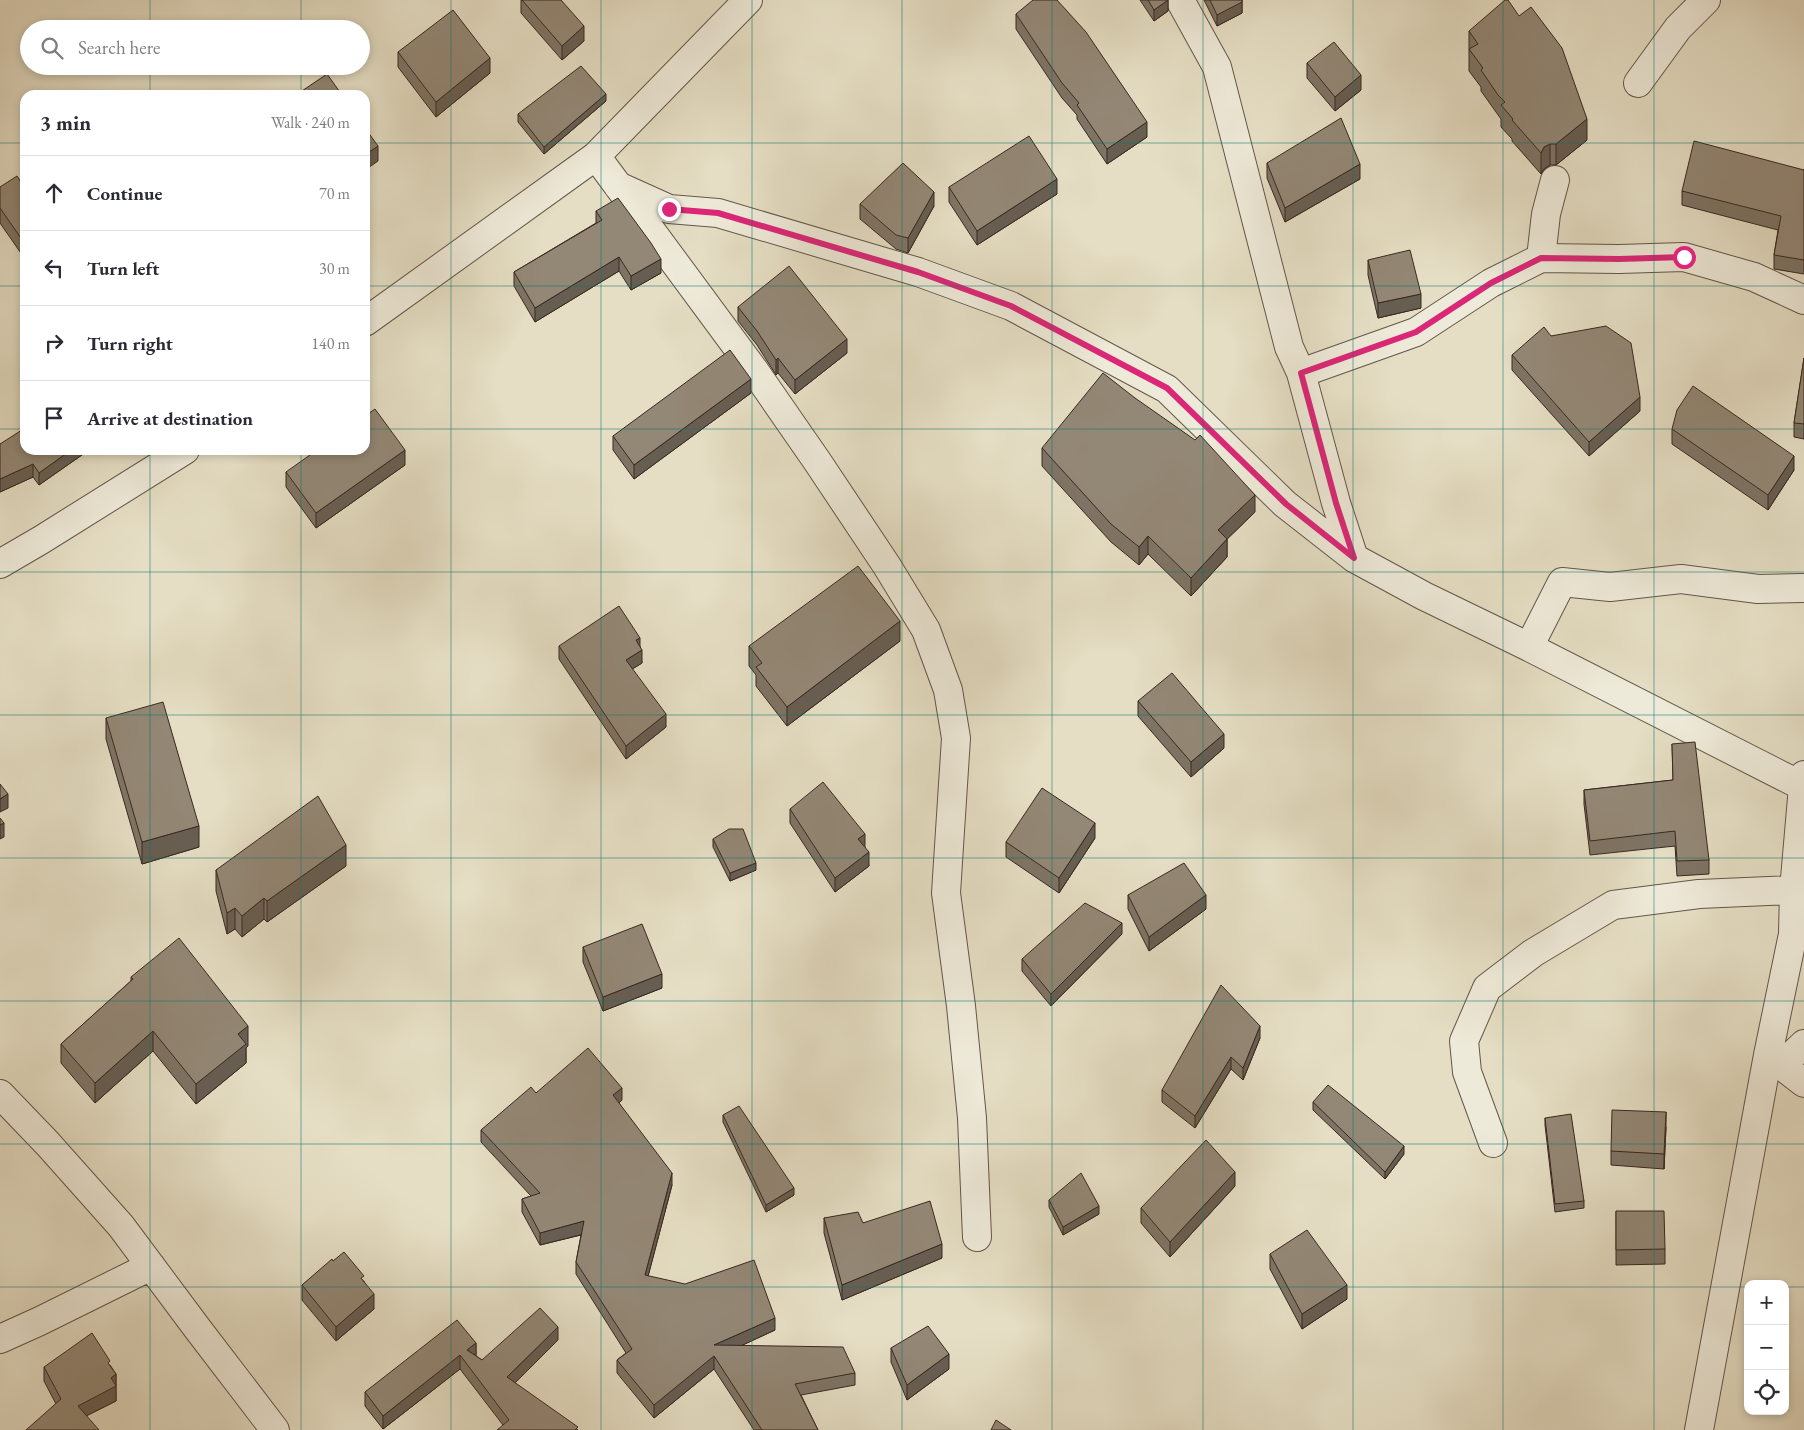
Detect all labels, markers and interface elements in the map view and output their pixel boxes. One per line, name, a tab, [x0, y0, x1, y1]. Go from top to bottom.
search box	[20, 20, 370, 75]
icon: search	[38, 34, 66, 62]
text: Search here	[78, 35, 160, 60]
text: 3 min	[40, 109, 91, 136]
text: Walk · 240 m	[271, 112, 350, 133]
icon: ahead	[40, 179, 68, 207]
text: Continue	[87, 181, 162, 206]
text: 70 m	[319, 183, 350, 204]
route end	[658, 198, 681, 221]
route start	[1673, 246, 1696, 269]
icon: left	[40, 254, 68, 282]
text: Turn left	[87, 256, 159, 281]
text: 30 m	[319, 258, 350, 279]
icon: right	[40, 329, 68, 357]
text: Turn right	[87, 331, 173, 356]
text: 140 m	[311, 333, 350, 354]
icon: arrive	[40, 404, 68, 432]
text: Arrive at destination	[87, 406, 253, 431]
map controls	[1744, 1280, 1789, 1415]
button: +	[1744, 1280, 1789, 1325]
button: −	[1744, 1325, 1789, 1370]
button: locate	[1744, 1370, 1789, 1415]

